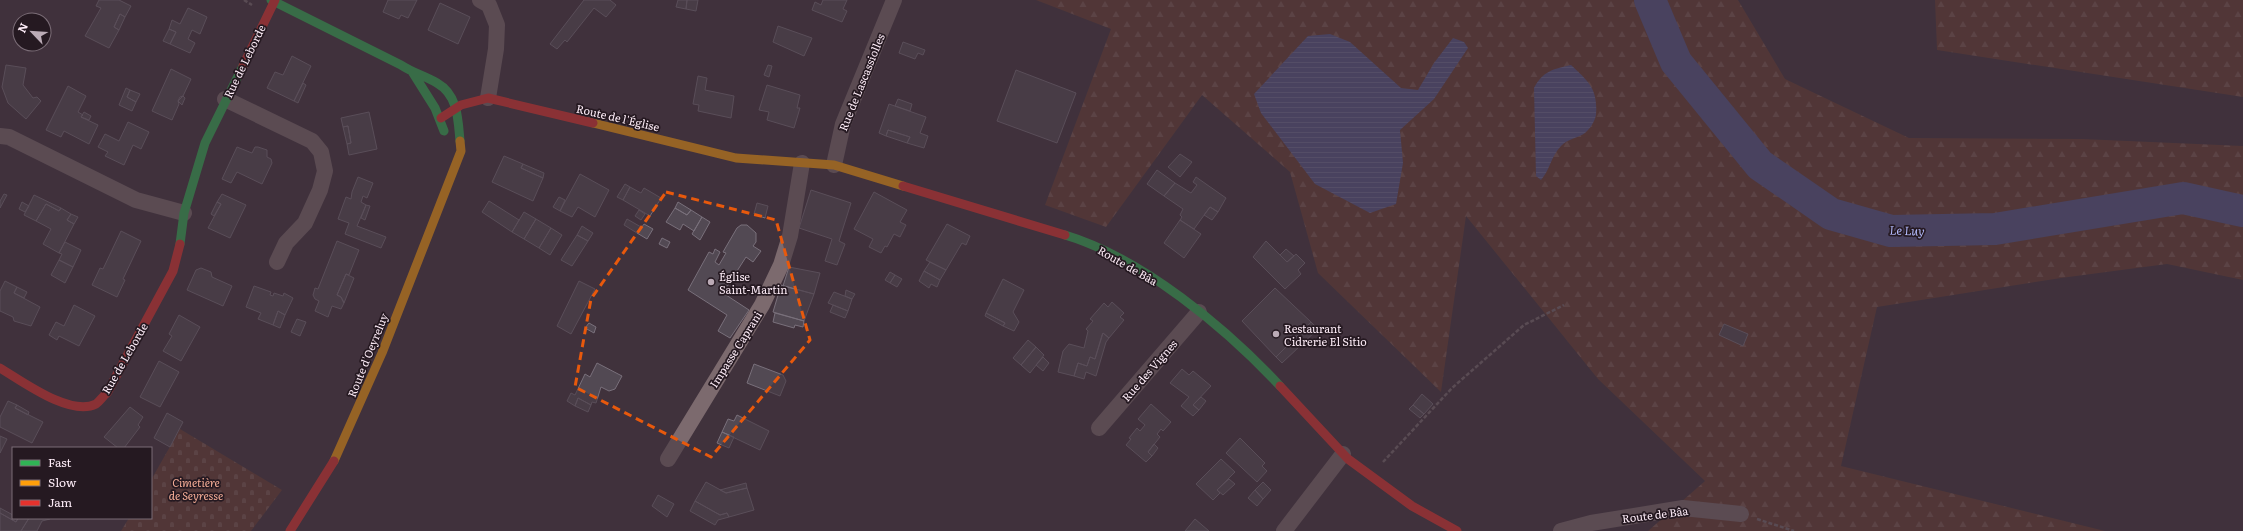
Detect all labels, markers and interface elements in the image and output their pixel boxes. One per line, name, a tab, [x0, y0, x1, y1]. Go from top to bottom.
north arrow	[12, 12, 52, 52]
text: N	[13, 20, 31, 35]
street label: Rue de Leborde	[219, 21, 269, 100]
street label: Rue de Lascassiolles	[834, 31, 888, 133]
street label: Route de l'Église	[575, 100, 661, 134]
water label: Le Luy	[1889, 220, 1925, 240]
street label: Route de Bâa	[1095, 241, 1161, 289]
place label: Église Saint-Martin	[719, 268, 788, 297]
marker: Église Saint-Martin	[706, 277, 716, 287]
street label: Impasse Caprani	[705, 307, 765, 390]
street label: Route d'Oeyreluy	[343, 310, 391, 399]
street label: Rue de Leborde	[97, 319, 151, 397]
place label: Restaurant Cidrerie El Sitio	[1284, 320, 1367, 349]
marker: Restaurant Cidrerie El Sitio	[1271, 329, 1281, 339]
street label: Rue des Vignes	[1118, 336, 1180, 404]
legend	[12, 447, 152, 519]
text: Fast	[48, 453, 72, 471]
text: Slow	[48, 473, 77, 491]
park label: Cimetière de Seyresse	[169, 474, 223, 503]
text: Jam	[48, 493, 73, 511]
street label: Route de Bâa	[1621, 502, 1689, 526]

